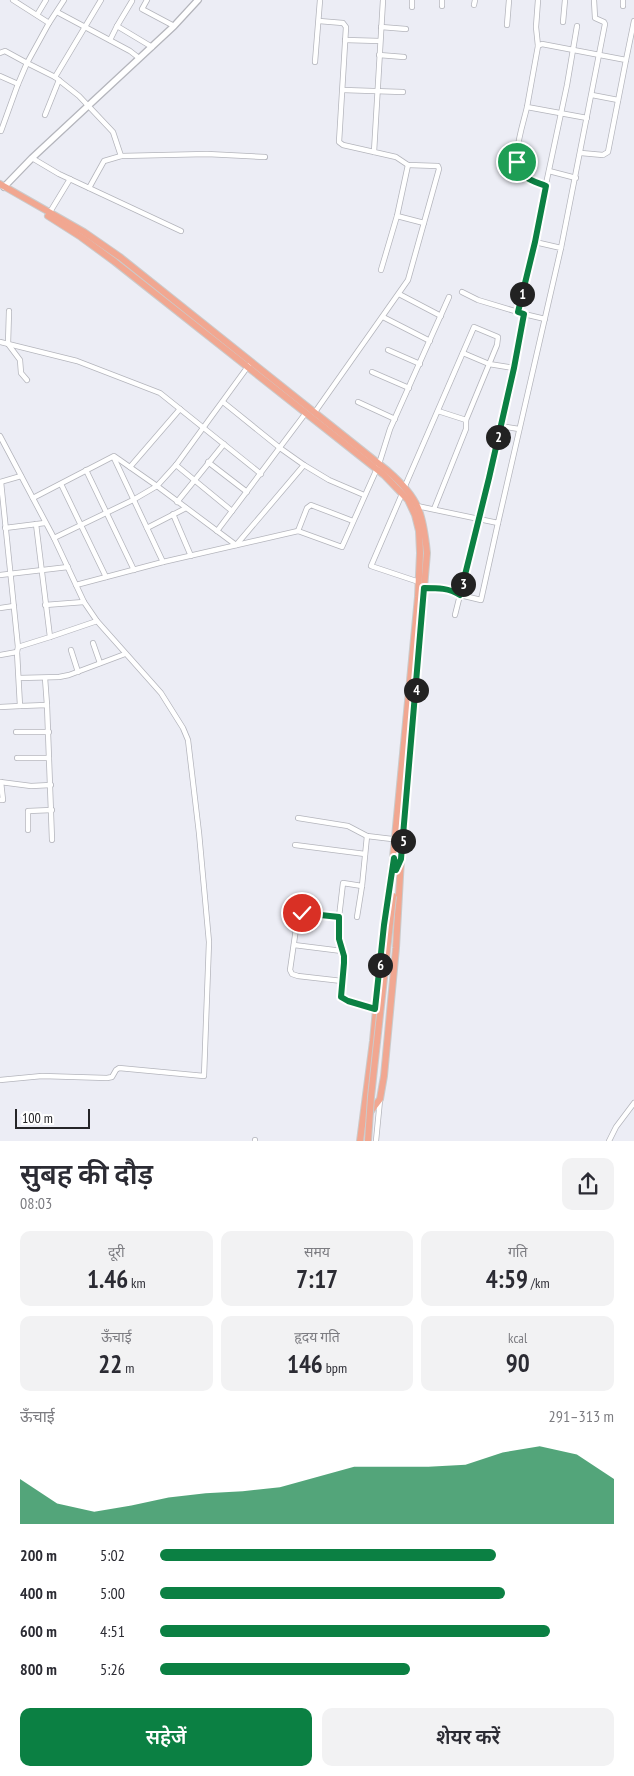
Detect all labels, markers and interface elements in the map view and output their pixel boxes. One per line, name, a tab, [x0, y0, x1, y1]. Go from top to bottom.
pin	[496, 141, 538, 183]
icon: arrive	[503, 148, 531, 176]
pin: 1	[510, 282, 534, 306]
text: 1	[519, 285, 526, 303]
pin: 2	[486, 424, 510, 450]
text: 2	[495, 428, 502, 446]
pin: 3	[450, 572, 476, 596]
text: 3	[460, 575, 467, 593]
pin: 4	[404, 678, 428, 702]
text: 4	[413, 681, 420, 699]
pin: 5	[390, 828, 416, 854]
text: 5	[400, 832, 407, 850]
pin	[281, 892, 323, 934]
icon: check	[288, 899, 316, 927]
pin: 6	[368, 952, 392, 978]
text: 6	[377, 956, 384, 974]
scale bar	[15, 1106, 90, 1129]
text: 100 m	[22, 1109, 53, 1127]
text: सुबह की दौड़	[20, 1155, 153, 1192]
button: share	[562, 1158, 614, 1210]
text: 08:03	[20, 1193, 52, 1213]
text: दूरी	[108, 1243, 125, 1261]
text: समय	[304, 1243, 330, 1261]
text: गति	[508, 1243, 527, 1261]
text: 1.46	[87, 1263, 128, 1295]
text: 7:17	[296, 1263, 338, 1295]
text: 4:59	[486, 1263, 528, 1295]
text: km	[128, 1274, 146, 1292]
text: /km	[528, 1274, 550, 1292]
text: ऊँचाई	[101, 1328, 132, 1346]
text: हृदय गति	[294, 1328, 340, 1346]
text: kcal	[508, 1329, 527, 1347]
text: 90	[506, 1347, 530, 1379]
text: 22	[98, 1348, 122, 1380]
text: 146	[287, 1348, 323, 1380]
text: m	[122, 1359, 134, 1377]
text: bpm	[323, 1359, 347, 1377]
text: ऊँचाई	[20, 1406, 55, 1426]
text: 291–313 m	[549, 1406, 614, 1426]
text: 200 m	[20, 1545, 57, 1565]
text: 5:02	[100, 1545, 125, 1565]
text: 400 m	[20, 1583, 57, 1603]
text: 5:00	[100, 1583, 125, 1603]
text: 600 m	[20, 1621, 57, 1641]
text: 4:51	[100, 1621, 125, 1641]
text: 800 m	[20, 1659, 57, 1679]
text: 5:26	[100, 1659, 125, 1679]
button: सहेजें	[20, 1708, 312, 1766]
button: शेयर करें	[322, 1708, 614, 1766]

